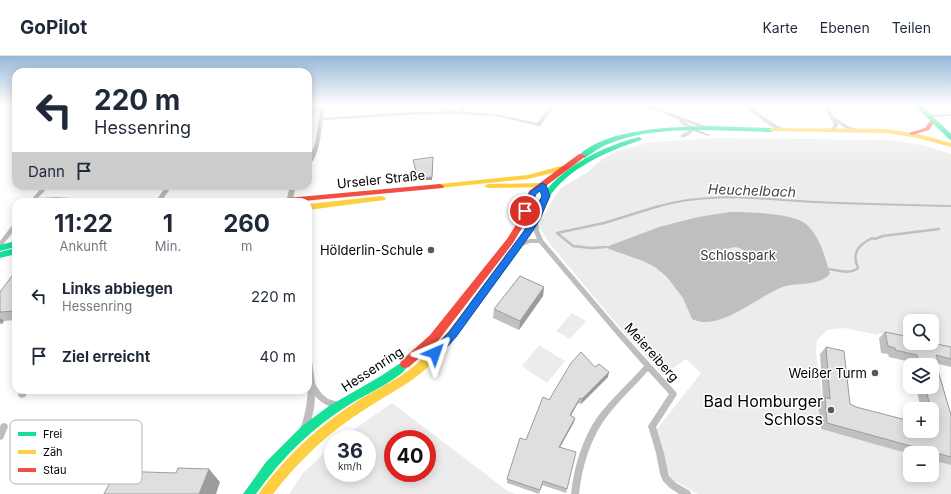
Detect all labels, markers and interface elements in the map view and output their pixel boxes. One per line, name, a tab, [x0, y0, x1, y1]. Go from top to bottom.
text: GoPilot	[20, 16, 87, 39]
text: Karte	[762, 19, 798, 36]
text: Ebenen	[820, 19, 870, 36]
text: Teilen	[892, 19, 931, 36]
text: 220 m	[94, 83, 180, 117]
icon: left	[28, 84, 80, 136]
text: Hessenring	[94, 117, 191, 138]
icon: arrive	[73, 160, 95, 182]
text: Dann	[28, 162, 65, 181]
street label: Urseler Straße	[336, 166, 426, 192]
water label: Heuchelbach	[708, 180, 796, 200]
pin	[508, 194, 542, 228]
icon: arrive	[514, 200, 536, 222]
text: 11:22	[54, 209, 113, 238]
text: 1	[163, 209, 173, 238]
text: 260	[223, 209, 270, 238]
text: Ankunft	[60, 238, 107, 254]
text: Min.	[155, 238, 181, 254]
text: m	[241, 238, 252, 254]
place label: Hölderlin-Schule	[320, 242, 423, 258]
marker: Hölderlin-Schule	[426, 245, 436, 255]
park label: Schlosspark	[700, 247, 776, 263]
text: Links abbiegen	[62, 279, 173, 298]
icon: left	[28, 285, 50, 307]
text: 220 m	[251, 287, 296, 306]
text: Hessenring	[62, 298, 132, 314]
map controls	[903, 314, 939, 482]
button: search	[903, 314, 939, 350]
street label: Meiereiberg	[621, 319, 683, 385]
position arrow	[414, 332, 456, 374]
street label: Hessenring	[338, 343, 406, 395]
icon: arrive	[28, 345, 50, 367]
text: Ziel erreicht	[62, 347, 150, 366]
text: 40 m	[259, 347, 296, 366]
button: layers	[903, 358, 939, 394]
place label: Weißer Turm	[788, 365, 867, 381]
marker: Weißer Turm	[870, 368, 880, 378]
place label: Bad Homburger Schloss	[704, 391, 823, 429]
button: +	[903, 402, 939, 438]
marker: Bad Homburger Schloss	[826, 405, 836, 415]
legend	[10, 420, 142, 484]
text: Frei	[43, 427, 62, 441]
speed limit sign: 40	[384, 430, 436, 482]
text: 36	[337, 439, 363, 463]
text: Zäh	[43, 445, 63, 459]
button: −	[903, 446, 939, 482]
text: km/h	[338, 460, 362, 472]
text: Stau	[43, 463, 66, 477]

